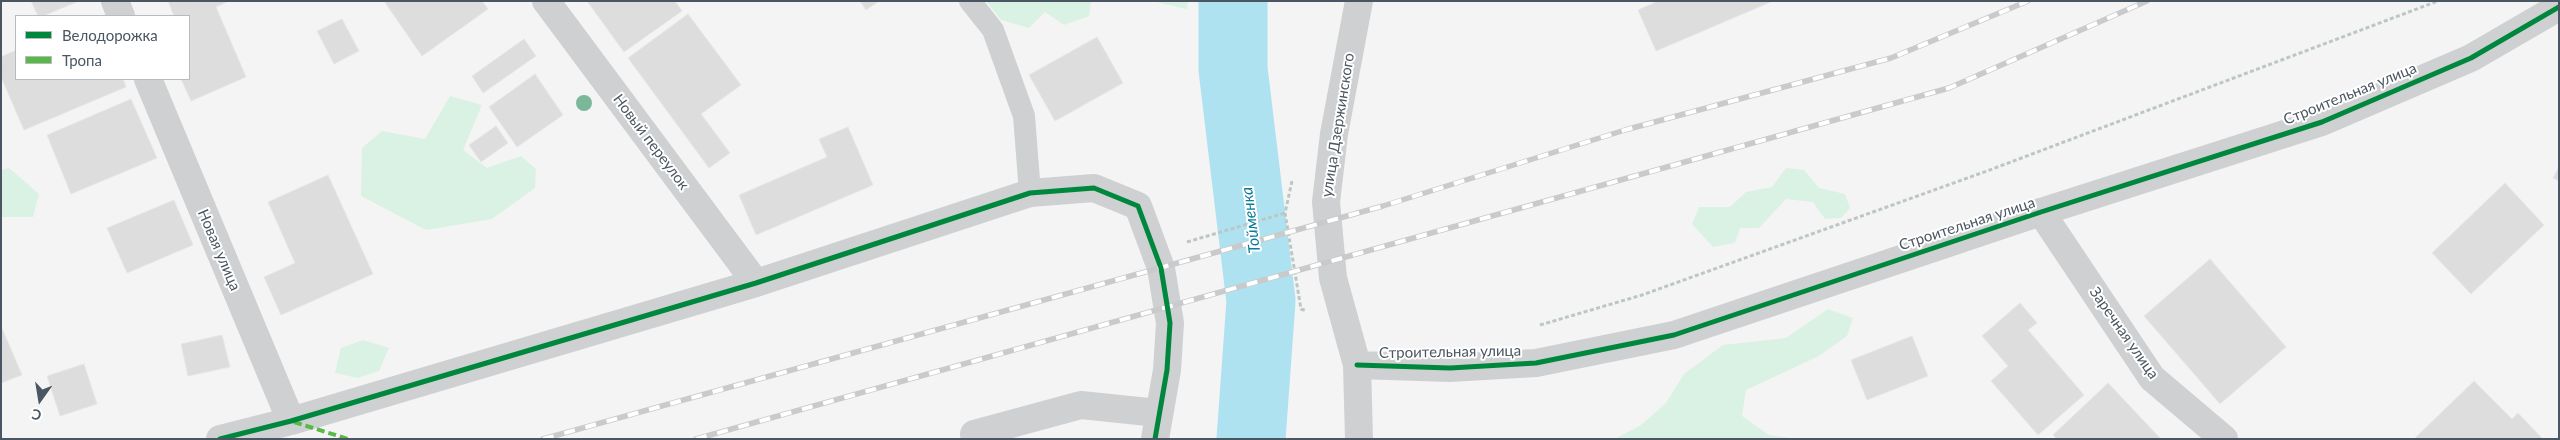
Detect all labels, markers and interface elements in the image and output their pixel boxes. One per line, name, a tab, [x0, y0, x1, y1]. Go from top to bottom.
legend	[15, 15, 190, 80]
text: Велодорожка	[62, 26, 158, 44]
text: Тропа	[62, 51, 102, 69]
street label: улица Дзержинского	[1318, 52, 1358, 198]
street label: Строительная улица	[2281, 59, 2419, 129]
street label: Новый переулок	[609, 91, 693, 193]
water label: Тойменка	[1237, 186, 1265, 254]
street label: Строительная улица	[1897, 193, 2037, 255]
street label: Новая улица	[194, 207, 244, 293]
street label: Заречная улица	[2086, 284, 2162, 382]
street label: Строительная улица	[1379, 342, 1521, 362]
north arrow	[15, 375, 65, 425]
text: С	[30, 406, 43, 424]

